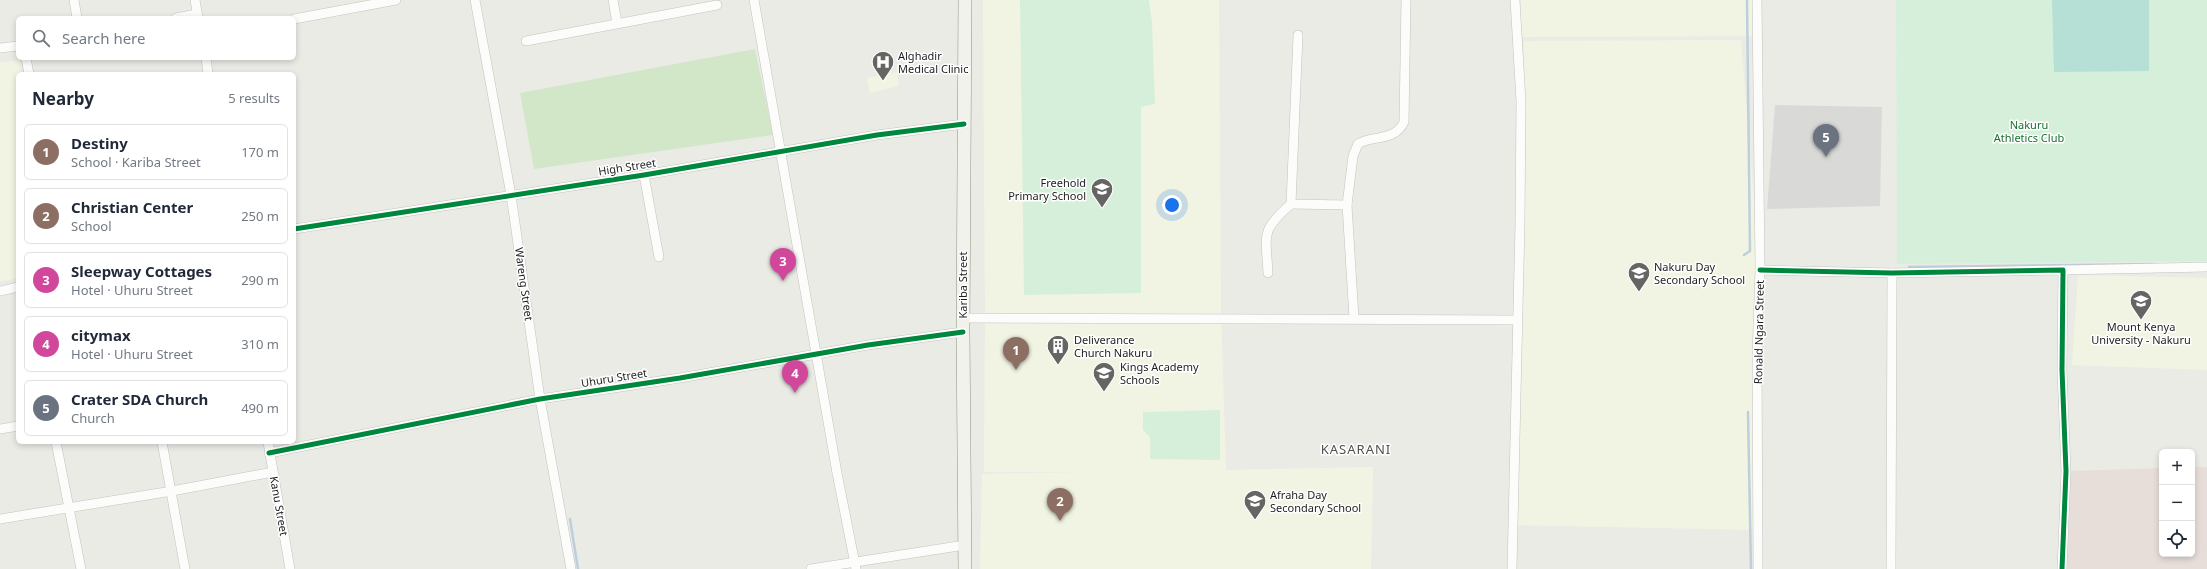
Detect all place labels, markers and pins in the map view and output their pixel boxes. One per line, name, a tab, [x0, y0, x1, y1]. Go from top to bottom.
place label: Alghadir Medical Clinic	[898, 48, 968, 76]
hospital icon: Alghadir Medical Clinic	[870, 49, 896, 82]
pin: 5	[1813, 124, 1839, 157]
place label: Freehold Primary School	[1008, 175, 1086, 203]
school or university icon: Freehold Primary School	[1089, 176, 1115, 209]
pin: 3	[770, 248, 796, 281]
place label: Nakuru Day Secondary School	[1654, 259, 1745, 287]
school or university icon: Nakuru Day Secondary School	[1626, 260, 1652, 293]
school or university icon: Mount Kenya University - Nakuru	[2128, 288, 2154, 321]
place label: Mount Kenya University - Nakuru	[2091, 319, 2191, 347]
place label: Deliverance Church Nakuru	[1074, 332, 1152, 360]
building icon: Deliverance Church Nakuru	[1045, 333, 1071, 366]
pin: 1	[1003, 337, 1029, 370]
place label: Kings Academy Schools	[1120, 359, 1199, 387]
pin: 4	[782, 360, 808, 393]
school or university icon: Kings Academy Schools	[1091, 360, 1117, 393]
place label: Afraha Day Secondary School	[1270, 487, 1361, 515]
pin: 2	[1047, 488, 1073, 521]
school or university icon: Afraha Day Secondary School	[1242, 488, 1268, 521]

